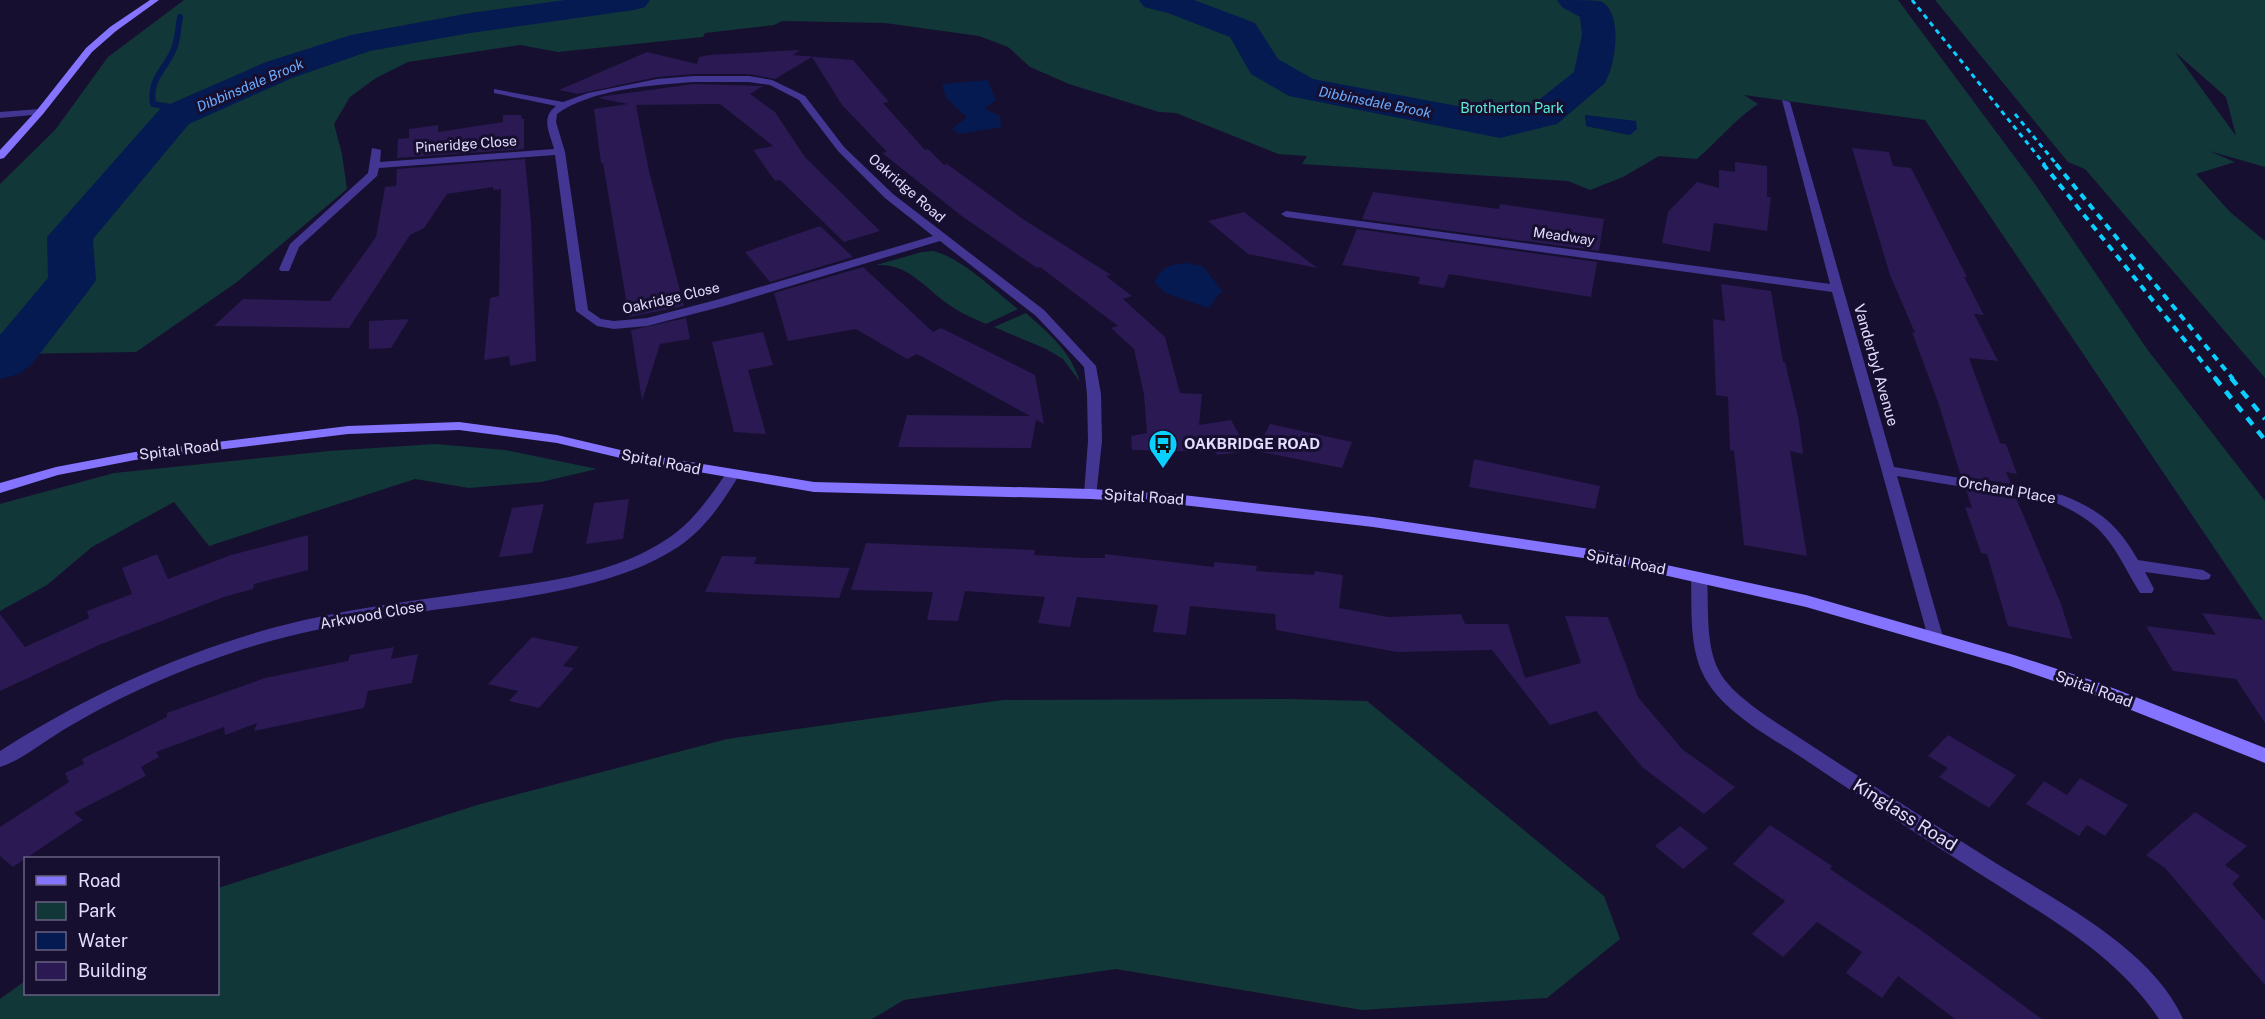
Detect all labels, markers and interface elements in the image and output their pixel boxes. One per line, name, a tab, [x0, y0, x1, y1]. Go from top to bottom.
water label: Dibbinsdale Brook	[194, 55, 306, 115]
water label: Dibbinsdale Brook	[1317, 83, 1433, 121]
park label: Brotherton Park	[1460, 100, 1564, 116]
street label: Pineridge Close	[415, 132, 517, 156]
street label: Oakridge Road	[866, 151, 948, 225]
street label: Meadway	[1532, 224, 1596, 248]
street label: Oakridge Close	[621, 279, 721, 317]
street label: Vanderbyl Avenue	[1851, 302, 1902, 428]
bus stop icon: OAKBRIDGE ROAD	[1147, 428, 1179, 470]
place label: OAKBRIDGE ROAD	[1184, 435, 1320, 452]
street label: Spital Road	[138, 436, 220, 463]
street label: Spital Road	[620, 445, 702, 478]
street label: Orchard Place	[1957, 473, 2057, 506]
street label: Spital Road	[1103, 485, 1185, 508]
street label: Spital Road	[1585, 545, 1667, 578]
street label: Arkwood Close	[319, 597, 425, 632]
street label: Spital Road	[2053, 667, 2135, 710]
street label: Kinglass Road	[1849, 774, 1961, 855]
legend	[24, 857, 219, 995]
text: Road	[78, 870, 121, 891]
text: Park	[78, 900, 116, 921]
text: Water	[78, 930, 128, 951]
text: Building	[78, 960, 147, 981]

